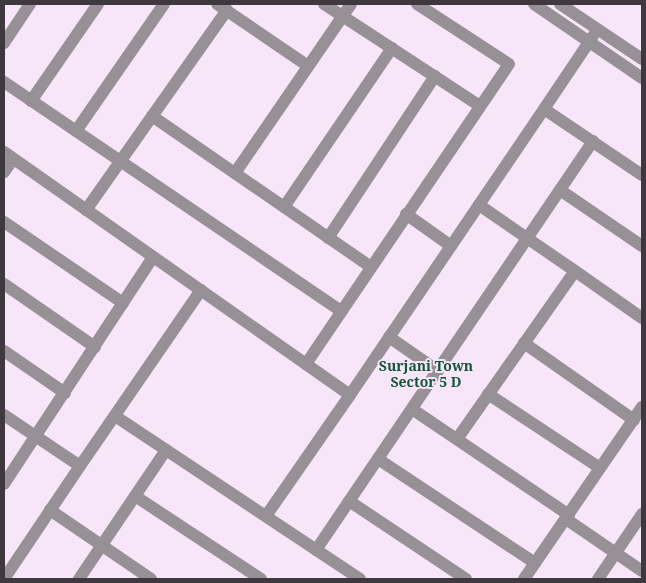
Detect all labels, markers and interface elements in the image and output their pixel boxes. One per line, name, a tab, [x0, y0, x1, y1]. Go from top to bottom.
district label: Surjani Town Sector 5 D	[379, 356, 473, 391]

